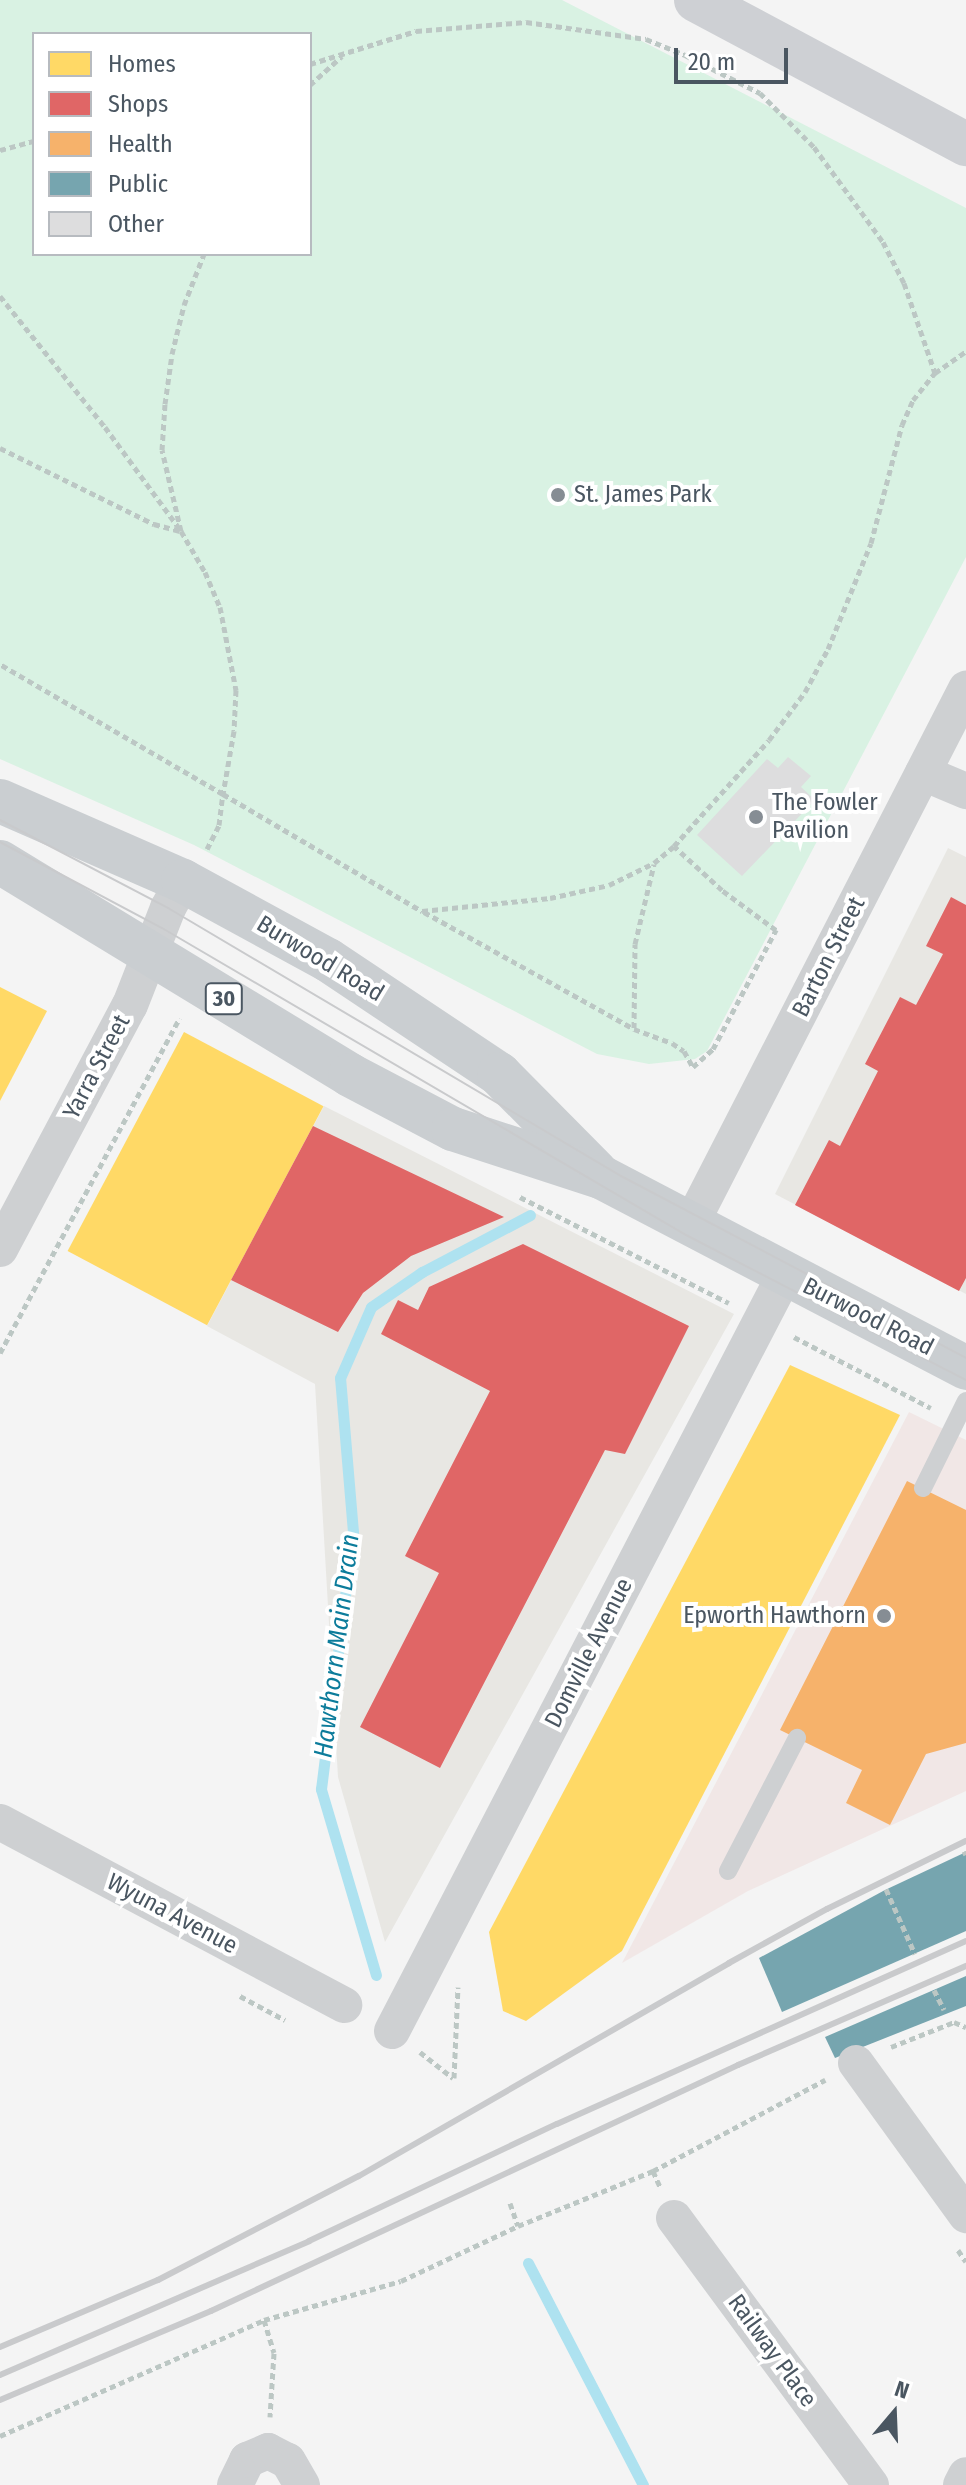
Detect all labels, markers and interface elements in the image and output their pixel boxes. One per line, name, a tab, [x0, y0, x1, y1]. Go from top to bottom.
legend	[32, 32, 312, 256]
scale bar	[678, 32, 792, 82]
text: 20 m	[688, 48, 735, 76]
text: Homes	[108, 50, 176, 78]
text: Shops	[108, 90, 168, 118]
text: Health	[108, 130, 173, 158]
text: Public	[108, 170, 168, 198]
text: Other	[108, 210, 164, 238]
place label: St. James Park	[574, 481, 712, 509]
marker: St. James Park	[549, 486, 567, 504]
place label: The Fowler Pavilion	[772, 789, 878, 845]
marker: The Fowler Pavilion	[747, 808, 765, 826]
street label: Barton Street	[787, 892, 871, 1022]
street label: Burwood Road	[251, 910, 389, 1008]
road number: 30	[204, 981, 244, 1017]
street label: Yarra Street	[57, 1010, 137, 1124]
street label: Burwood Road	[798, 1272, 938, 1362]
water label: Hawthorn Main Drain	[308, 1532, 366, 1760]
street label: Domville Avenue	[539, 1574, 639, 1732]
place label: Epworth Hawthorn	[683, 1602, 866, 1630]
marker: Epworth Hawthorn	[873, 1605, 895, 1627]
street label: Wyuna Avenue	[102, 1868, 242, 1960]
street label: Railway Place	[722, 2289, 822, 2413]
north arrow	[854, 2373, 934, 2453]
text: N	[891, 2375, 913, 2405]

